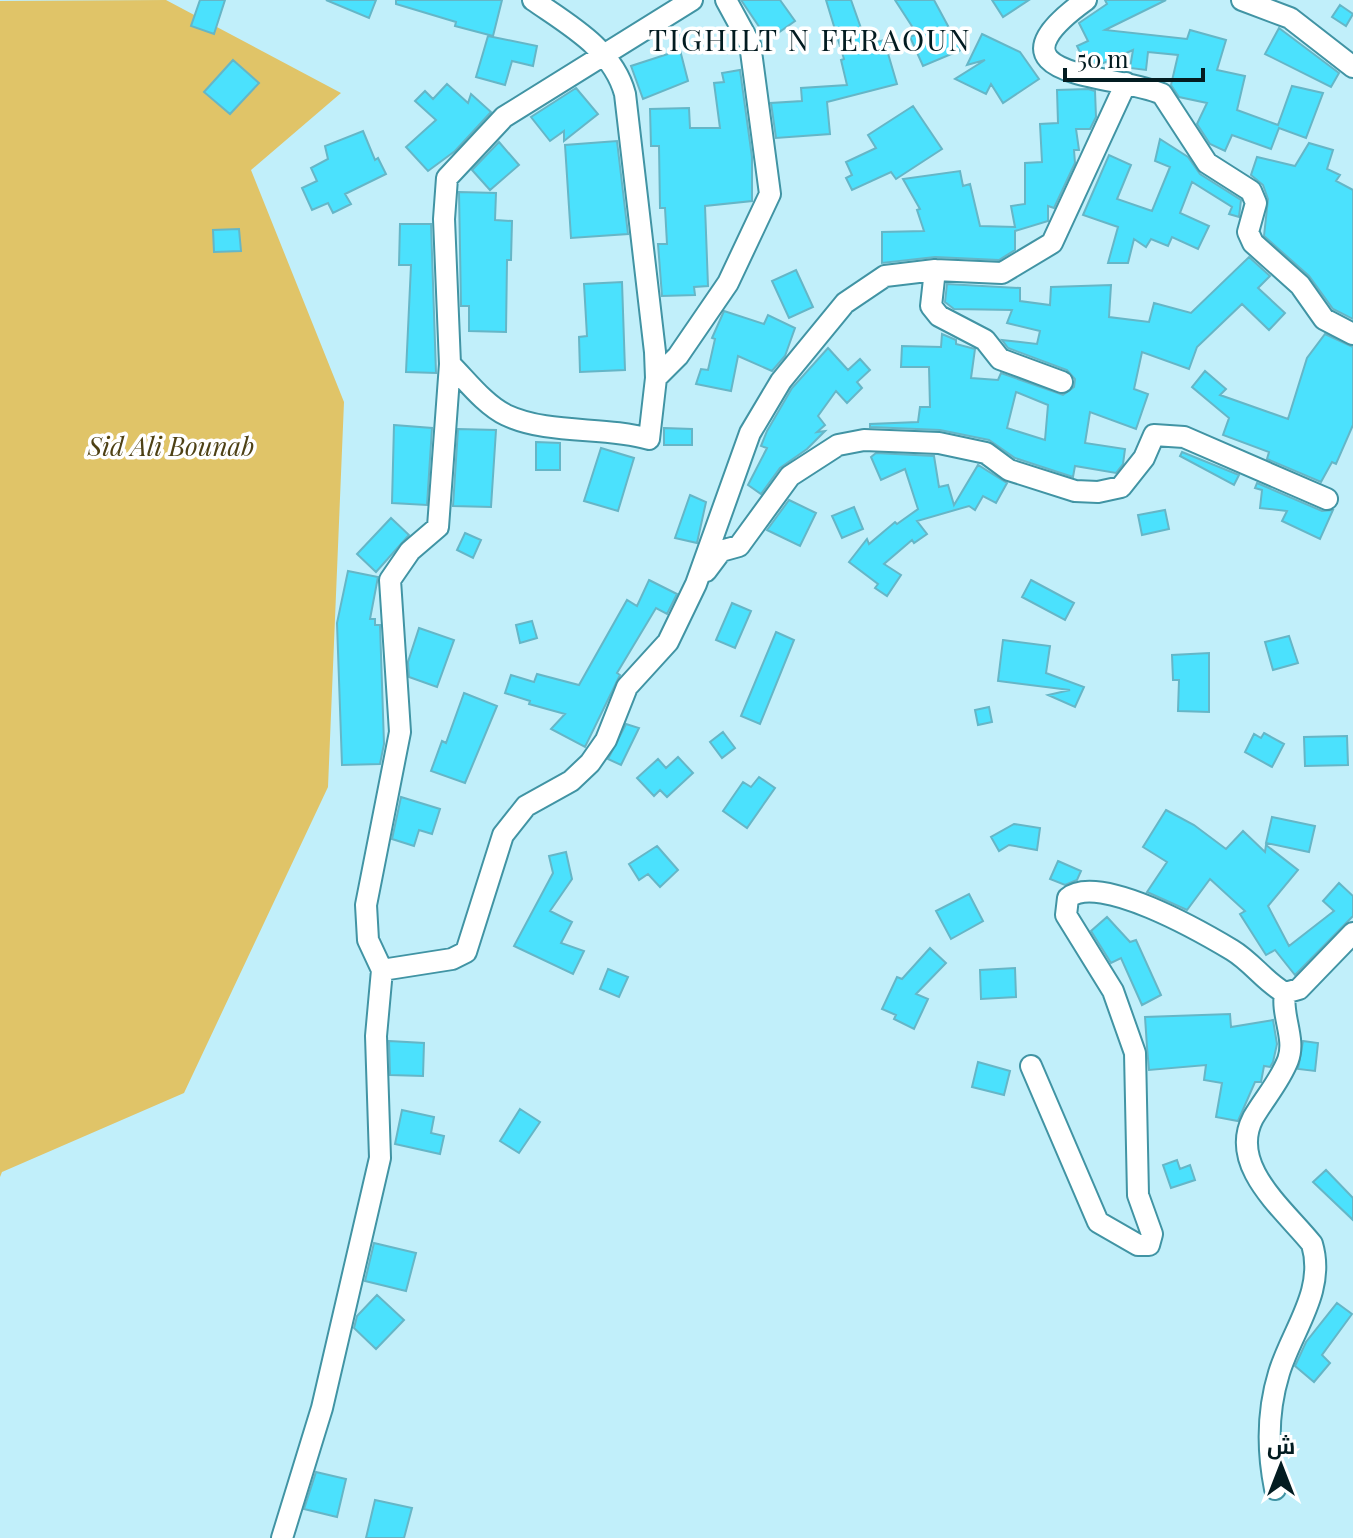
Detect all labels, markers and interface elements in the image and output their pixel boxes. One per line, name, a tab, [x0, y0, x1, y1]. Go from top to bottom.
district label: TIGHILT N FERAOUN	[648, 19, 972, 59]
scale bar	[1065, 32, 1203, 82]
text: 50 m	[1077, 42, 1129, 74]
park label: Sid Ali Bounab	[87, 428, 254, 463]
north arrow	[1241, 1426, 1321, 1506]
text: ش	[1267, 1430, 1295, 1460]

